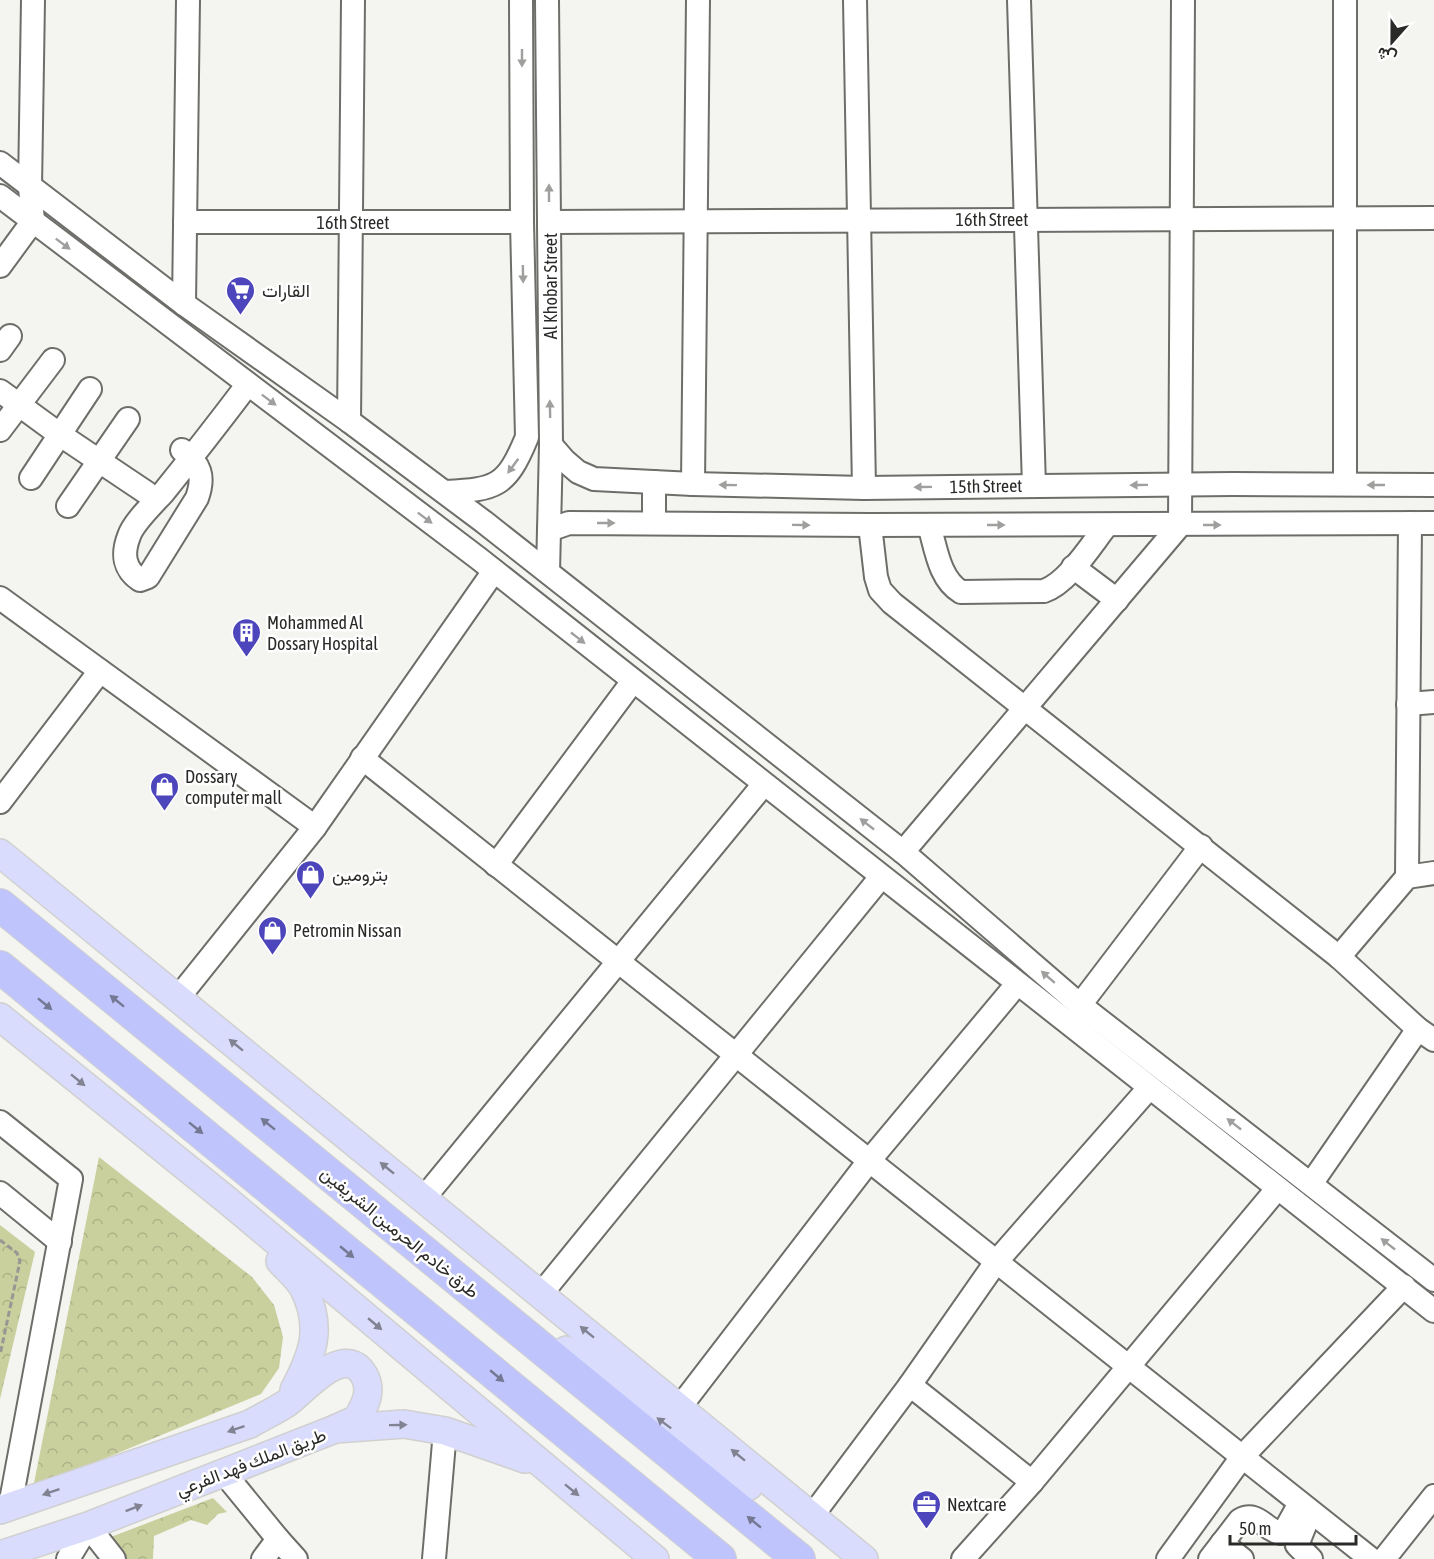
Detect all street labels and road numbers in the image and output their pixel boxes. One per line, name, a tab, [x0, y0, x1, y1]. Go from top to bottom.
street label: 16th Street	[956, 209, 1028, 230]
street label: 16th Street	[317, 212, 389, 233]
street label: Al Khobar Street	[540, 233, 561, 339]
street label: 15th Street	[949, 475, 1023, 497]
street label: طرق خادم الحرمين الشريفين	[316, 1162, 483, 1304]
street label: طريق الملك فهد الفرعي	[173, 1424, 331, 1505]

